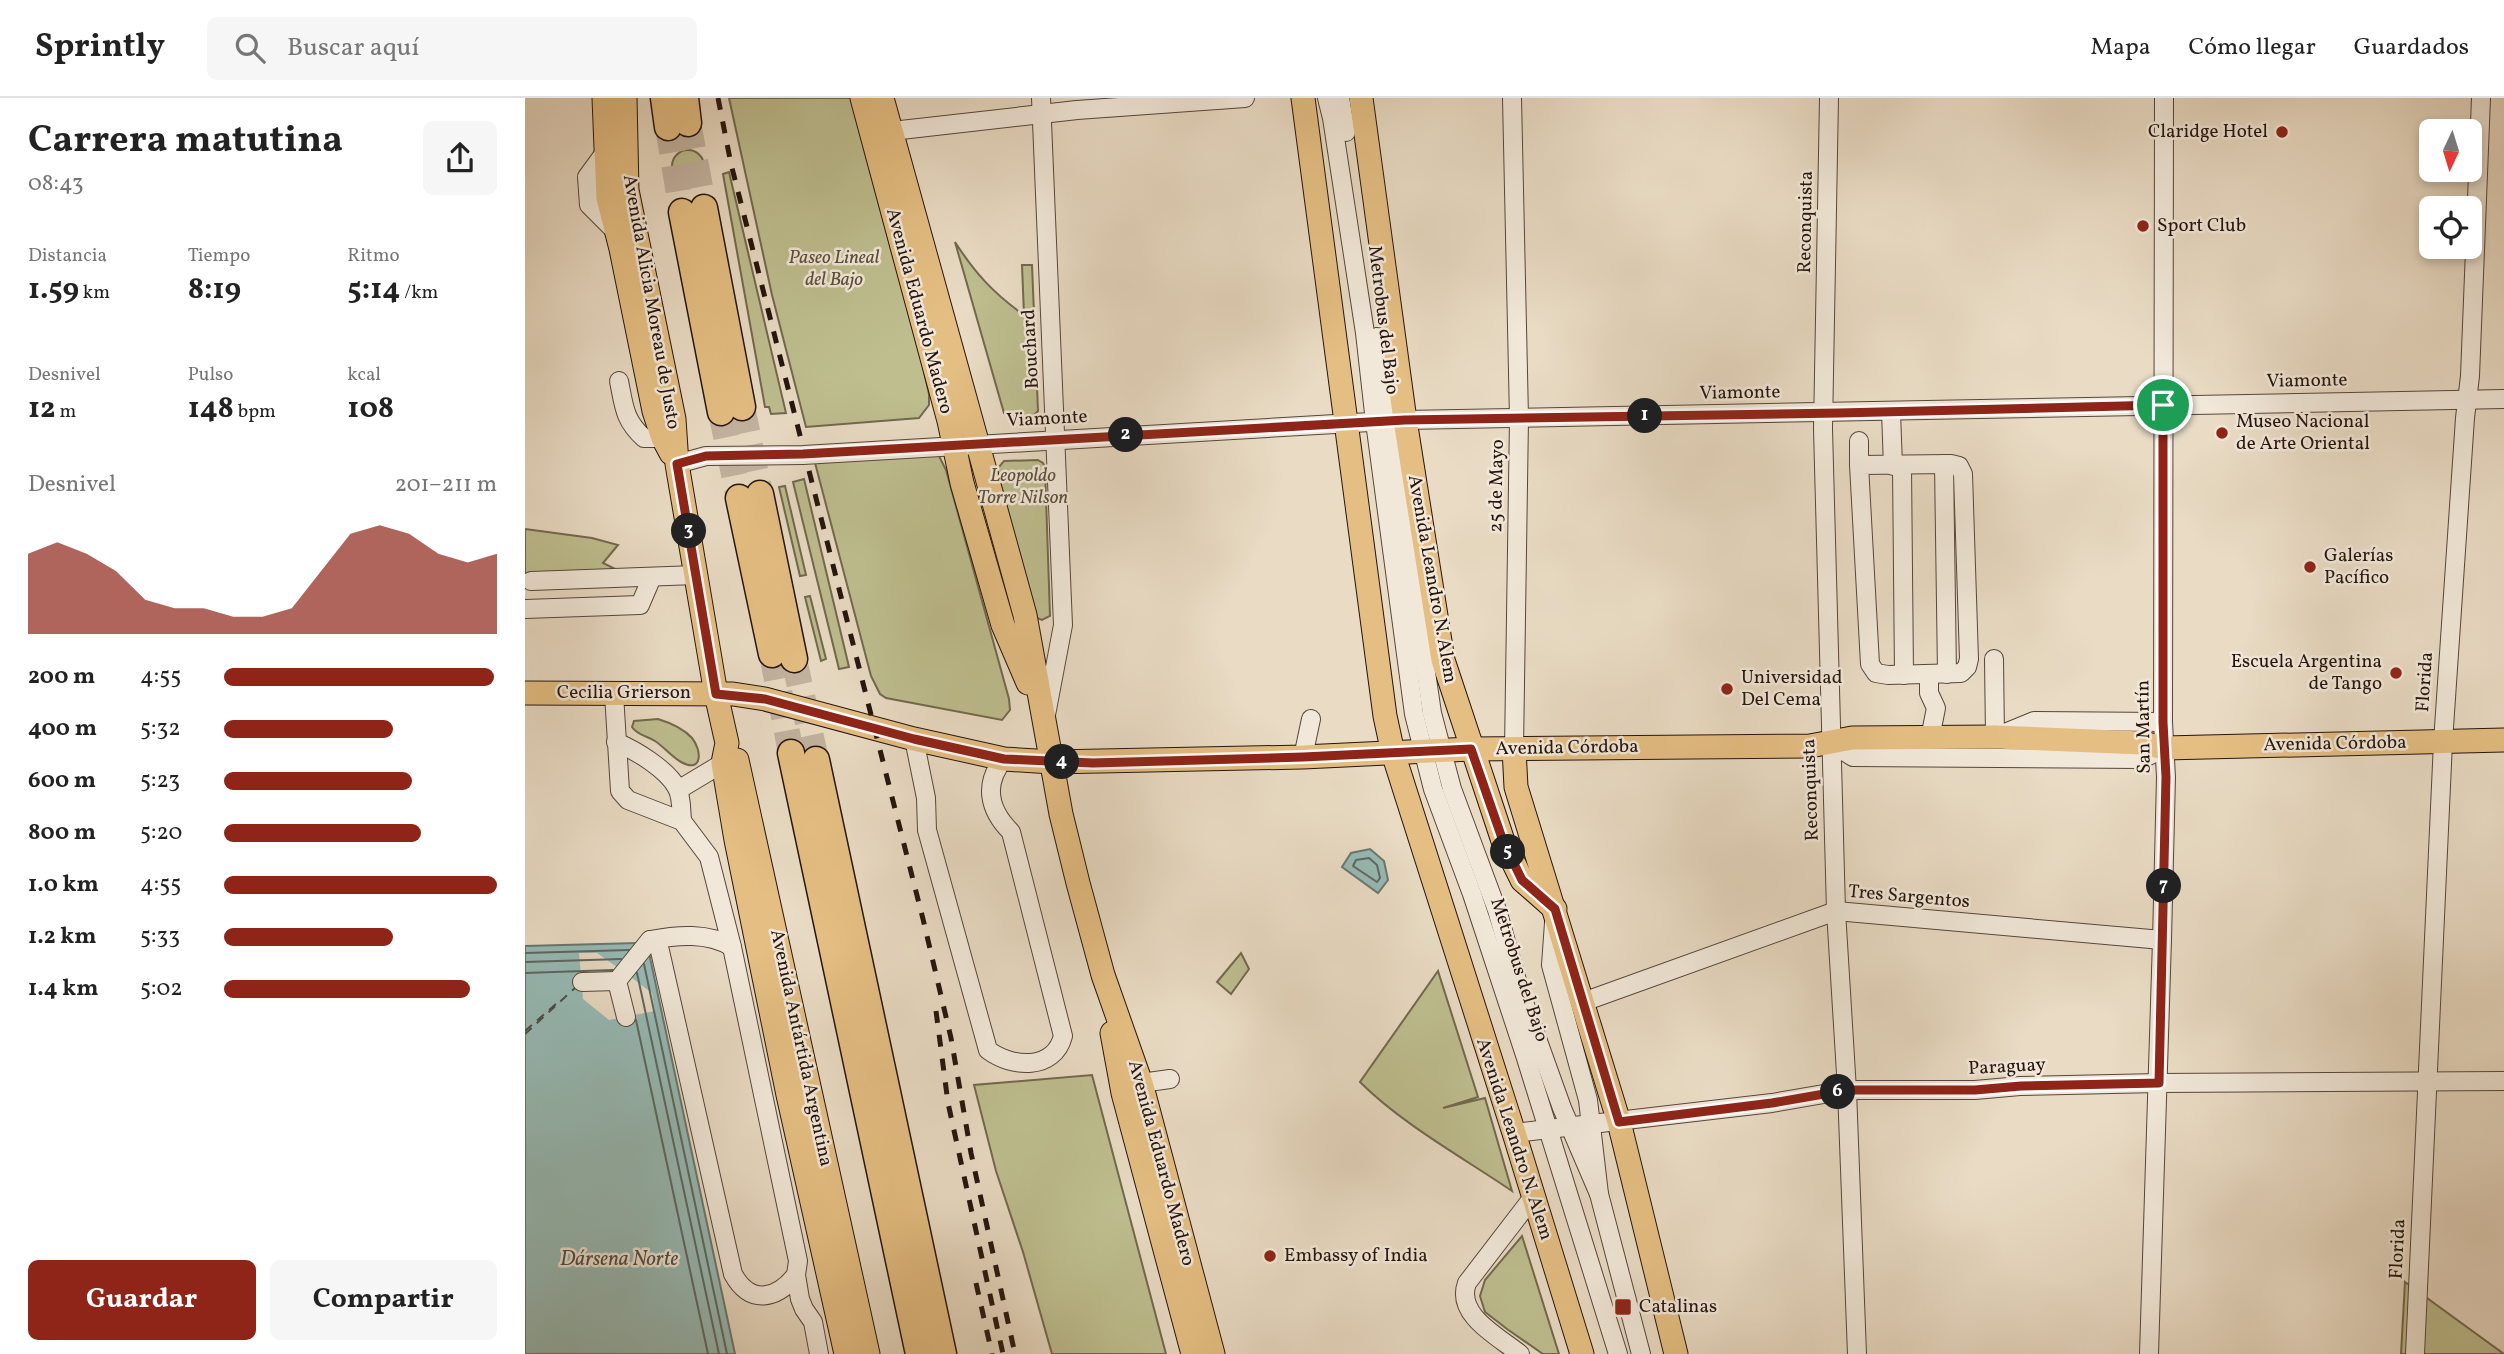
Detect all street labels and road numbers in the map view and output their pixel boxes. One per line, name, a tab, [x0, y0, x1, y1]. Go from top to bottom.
street label: Reconquista	[1792, 170, 1820, 274]
street label: Avenida Alicia Moreau de Justo	[616, 173, 686, 431]
street label: Avenida Eduardo Madero	[879, 205, 959, 417]
street label: Metrobus del Bajo	[1361, 244, 1405, 396]
street label: Bouchard	[1016, 308, 1046, 390]
street label: Viamonte	[2266, 367, 2348, 395]
street label: Viamonte	[1699, 379, 1781, 407]
street label: Viamonte	[1006, 404, 1088, 434]
street label: 25 de Mayo	[1483, 439, 1511, 533]
street label: Avenida Leandro N. Alem	[1401, 473, 1463, 685]
street label: Florida	[2410, 651, 2440, 713]
street label: Cecilia Grierson	[557, 680, 691, 706]
street label: San Martín	[2130, 680, 2158, 774]
street label: Avenida Córdoba	[2263, 730, 2407, 758]
street label: Avenida Córdoba	[1495, 734, 1639, 762]
street label: Reconquista	[1796, 738, 1826, 842]
street label: Tres Sargentos	[1847, 879, 1971, 915]
street label: Metrobus del Bajo	[1483, 895, 1555, 1045]
street label: Avenida Antártida Argentina	[763, 927, 839, 1169]
street label: Avenida Leandro N. Alem	[1469, 1035, 1559, 1244]
street label: Paraguay	[1968, 1052, 2046, 1082]
street label: Avenida Eduardo Madero	[1121, 1057, 1201, 1269]
street label: Florida	[2383, 1218, 2413, 1280]

